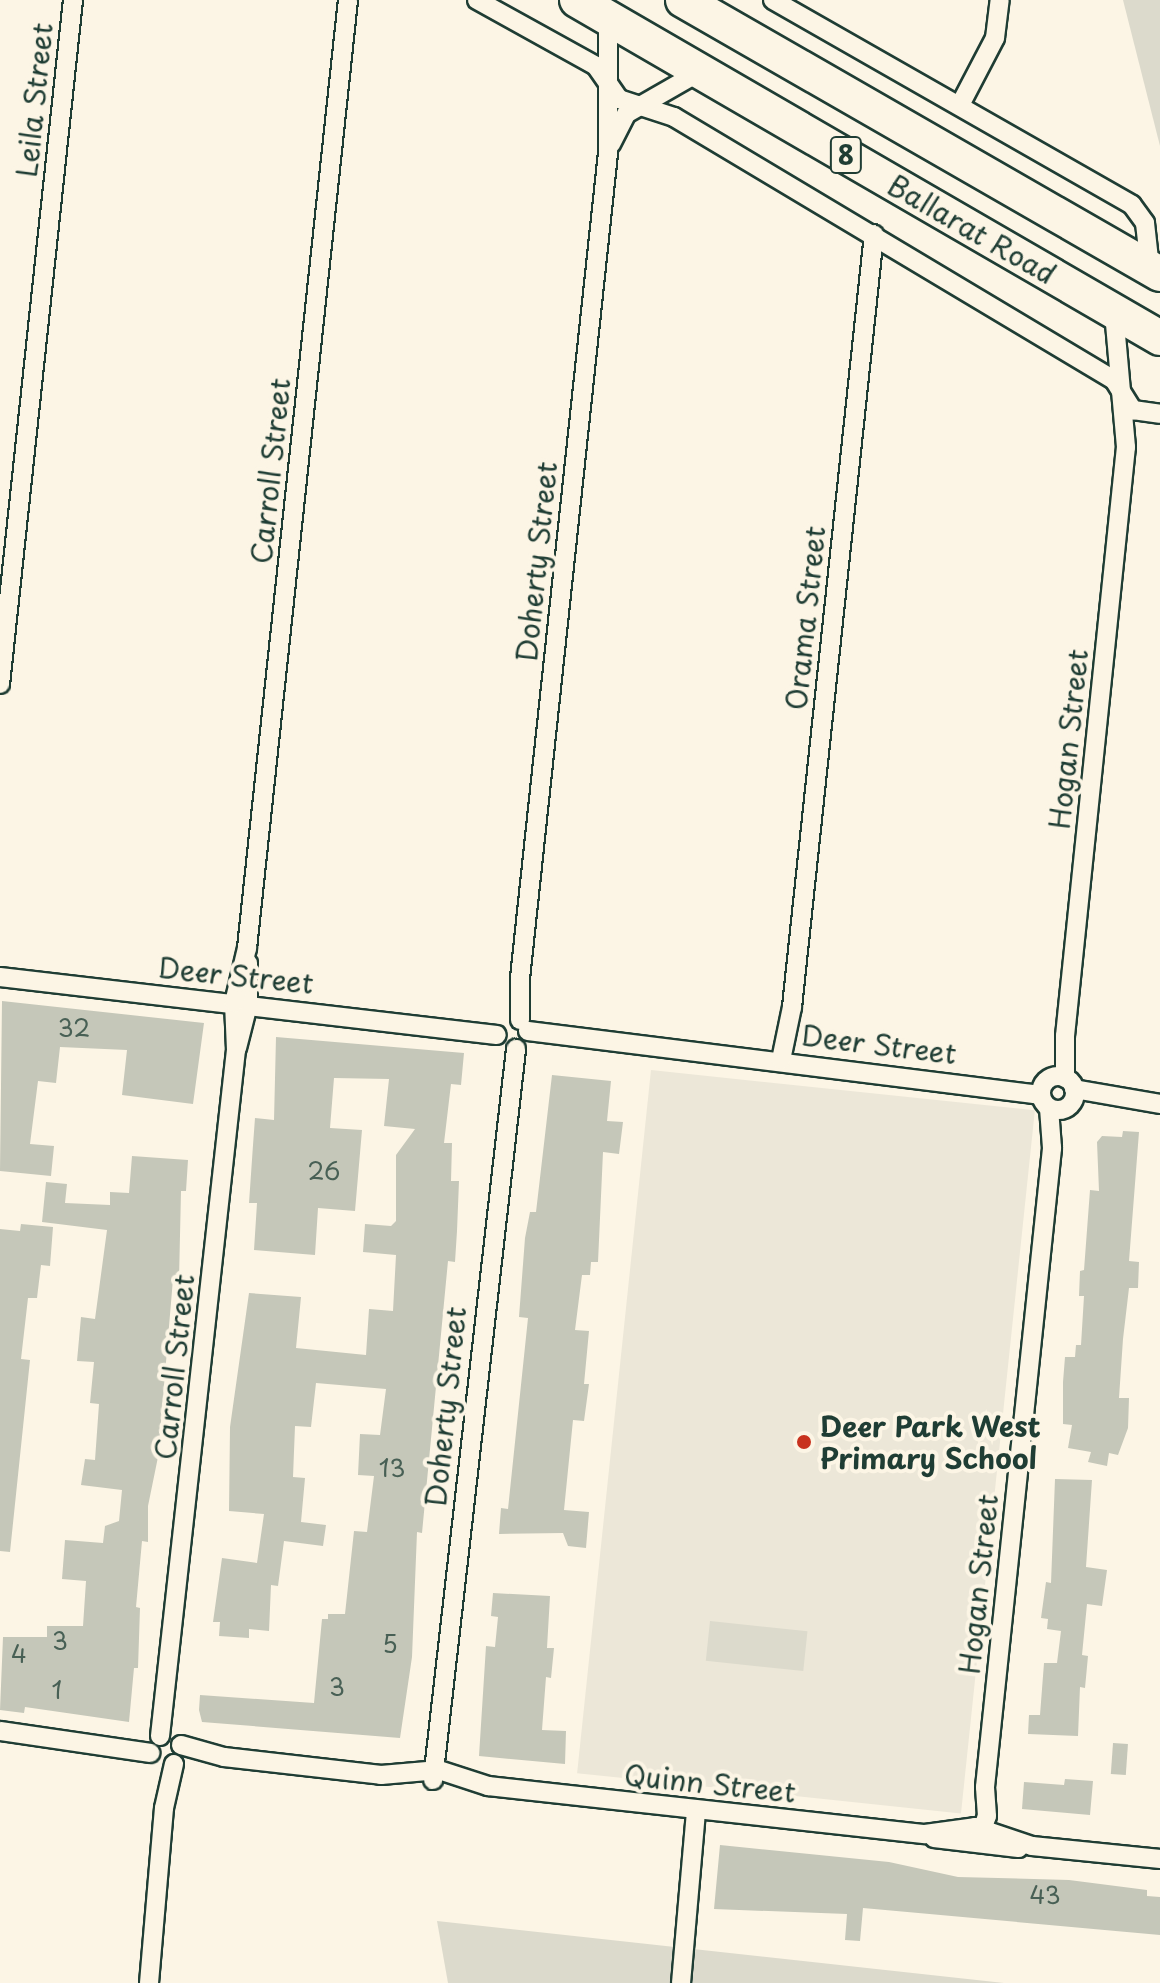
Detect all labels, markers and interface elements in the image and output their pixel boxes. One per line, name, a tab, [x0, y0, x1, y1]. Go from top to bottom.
street label: Leila Street	[9, 21, 59, 179]
road number: 8	[828, 133, 864, 177]
street label: Ballarat Road	[883, 168, 1061, 290]
street label: Carroll Street	[244, 376, 296, 566]
street label: Doherty Street	[509, 459, 563, 665]
street label: Orama Street	[778, 523, 832, 713]
street label: Hogan Street	[1042, 648, 1094, 830]
street label: Deer Street	[156, 950, 316, 1000]
house number: 32	[58, 1014, 90, 1042]
street label: Deer Street	[799, 1018, 959, 1070]
house number: 26	[308, 1157, 340, 1185]
street label: Carroll Street	[148, 1272, 200, 1462]
street label: Doherty Street	[418, 1304, 472, 1510]
place label: Deer Park West Primary School	[820, 1409, 1044, 1475]
marker: Deer Park West Primary School	[795, 1433, 813, 1451]
house number: 13	[379, 1454, 405, 1482]
street label: Hogan Street	[952, 1493, 1004, 1675]
house number: 3	[52, 1627, 68, 1655]
house number: 5	[382, 1630, 398, 1658]
house number: 4	[11, 1640, 27, 1668]
house number: 3	[329, 1673, 345, 1701]
house number: 1	[52, 1676, 62, 1704]
street label: Quinn Street	[623, 1757, 797, 1809]
house number: 43	[1029, 1881, 1061, 1909]

